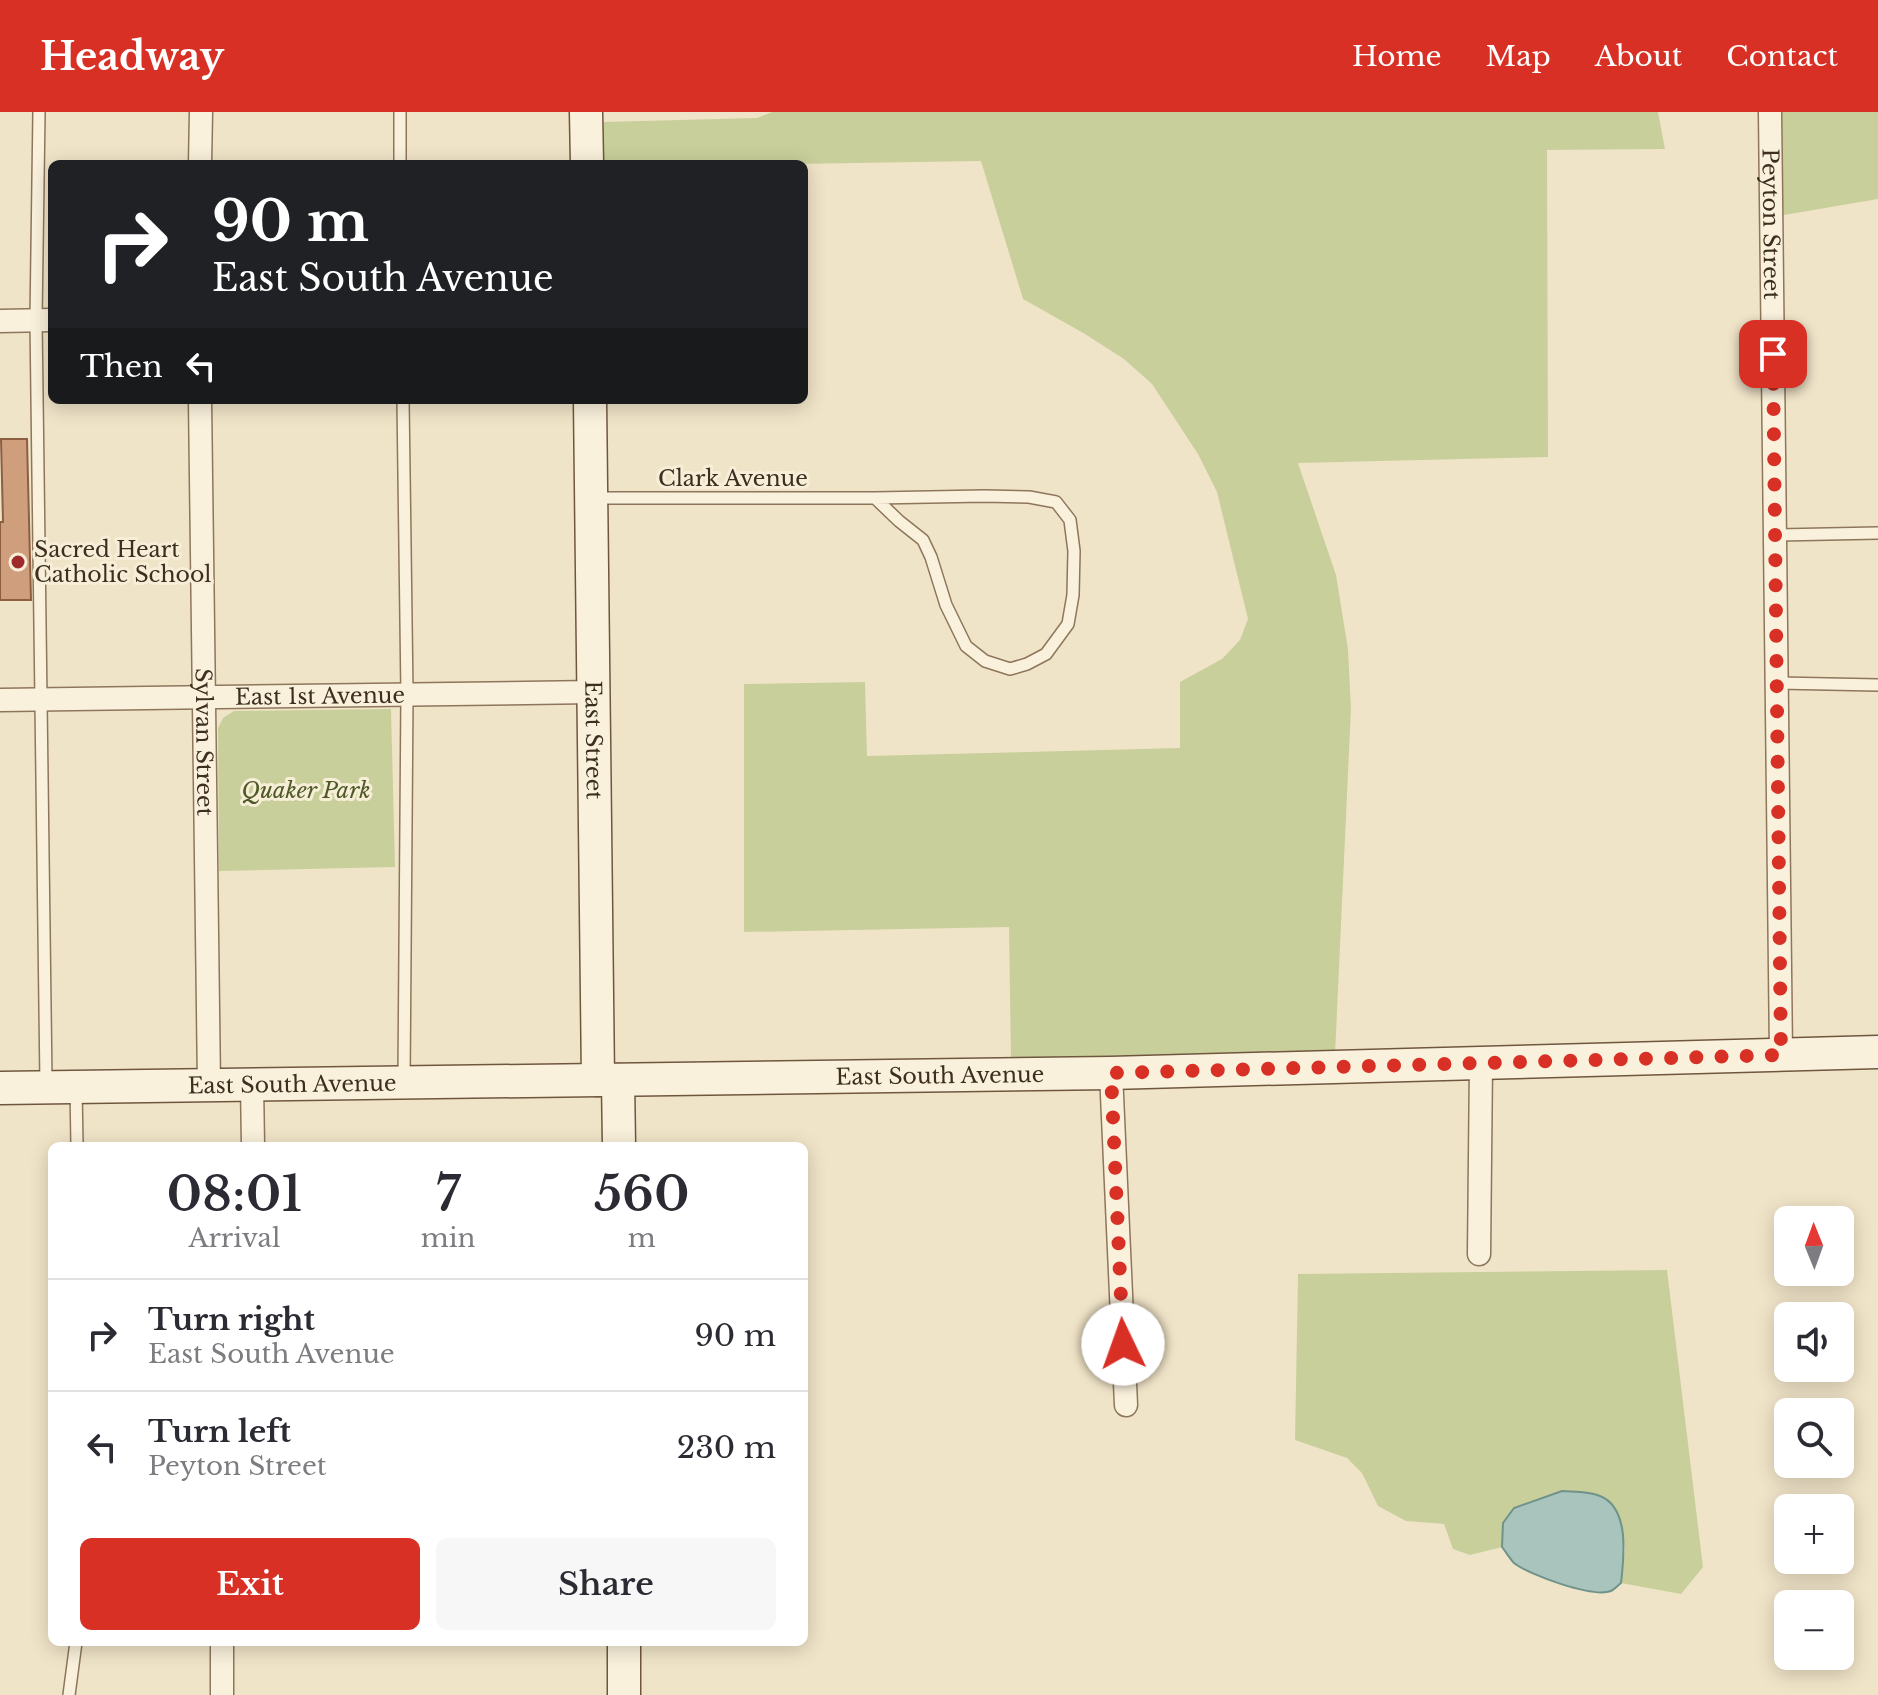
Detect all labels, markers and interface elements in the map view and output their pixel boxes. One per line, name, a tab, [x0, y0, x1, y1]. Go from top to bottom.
text: Headway	[40, 33, 224, 80]
text: Home	[1352, 39, 1442, 74]
text: Map	[1486, 39, 1551, 74]
text: About	[1595, 39, 1682, 74]
text: Contact	[1726, 39, 1838, 74]
street label: Peyton Street	[1756, 148, 1785, 300]
text: 90 m	[212, 187, 369, 256]
icon: right	[80, 192, 184, 296]
text: East South Avenue	[212, 256, 554, 301]
pin	[1739, 320, 1807, 388]
icon: arrive	[1751, 332, 1795, 376]
icon: left	[179, 344, 223, 388]
text: Then	[80, 348, 163, 385]
street label: Clark Avenue	[658, 465, 808, 492]
place label: Sacred Heart Catholic School	[34, 536, 211, 588]
marker: Sacred Heart Catholic School	[9, 553, 27, 571]
street label: Sylvan Street	[190, 668, 218, 817]
street label: East Street	[579, 680, 608, 800]
street label: East 1st Avenue	[235, 682, 405, 711]
park label: Quaker Park	[242, 777, 370, 804]
street label: East South Avenue	[835, 1061, 1045, 1091]
street label: East South Avenue	[187, 1070, 397, 1099]
text: 08:01	[166, 1164, 302, 1224]
text: 7	[436, 1164, 460, 1224]
text: 560	[594, 1164, 690, 1224]
north arrow	[1774, 1206, 1854, 1286]
map controls	[1774, 1206, 1854, 1670]
text: Arrival	[188, 1222, 280, 1254]
text: min	[421, 1222, 476, 1254]
text: m	[628, 1222, 656, 1254]
text: Turn right	[148, 1301, 315, 1338]
position arrow	[1081, 1302, 1165, 1386]
button: sound	[1774, 1302, 1854, 1382]
icon: right	[80, 1313, 124, 1357]
text: 90 m	[694, 1317, 776, 1354]
text: East South Avenue	[148, 1338, 395, 1370]
button: search	[1774, 1398, 1854, 1478]
text: Turn left	[148, 1413, 291, 1450]
icon: left	[80, 1425, 124, 1469]
text: 230 m	[677, 1429, 776, 1466]
text: Peyton Street	[148, 1450, 327, 1482]
button: +	[1774, 1494, 1854, 1574]
button: Exit	[80, 1538, 420, 1630]
button: Share	[436, 1538, 776, 1630]
button: −	[1774, 1590, 1854, 1670]

